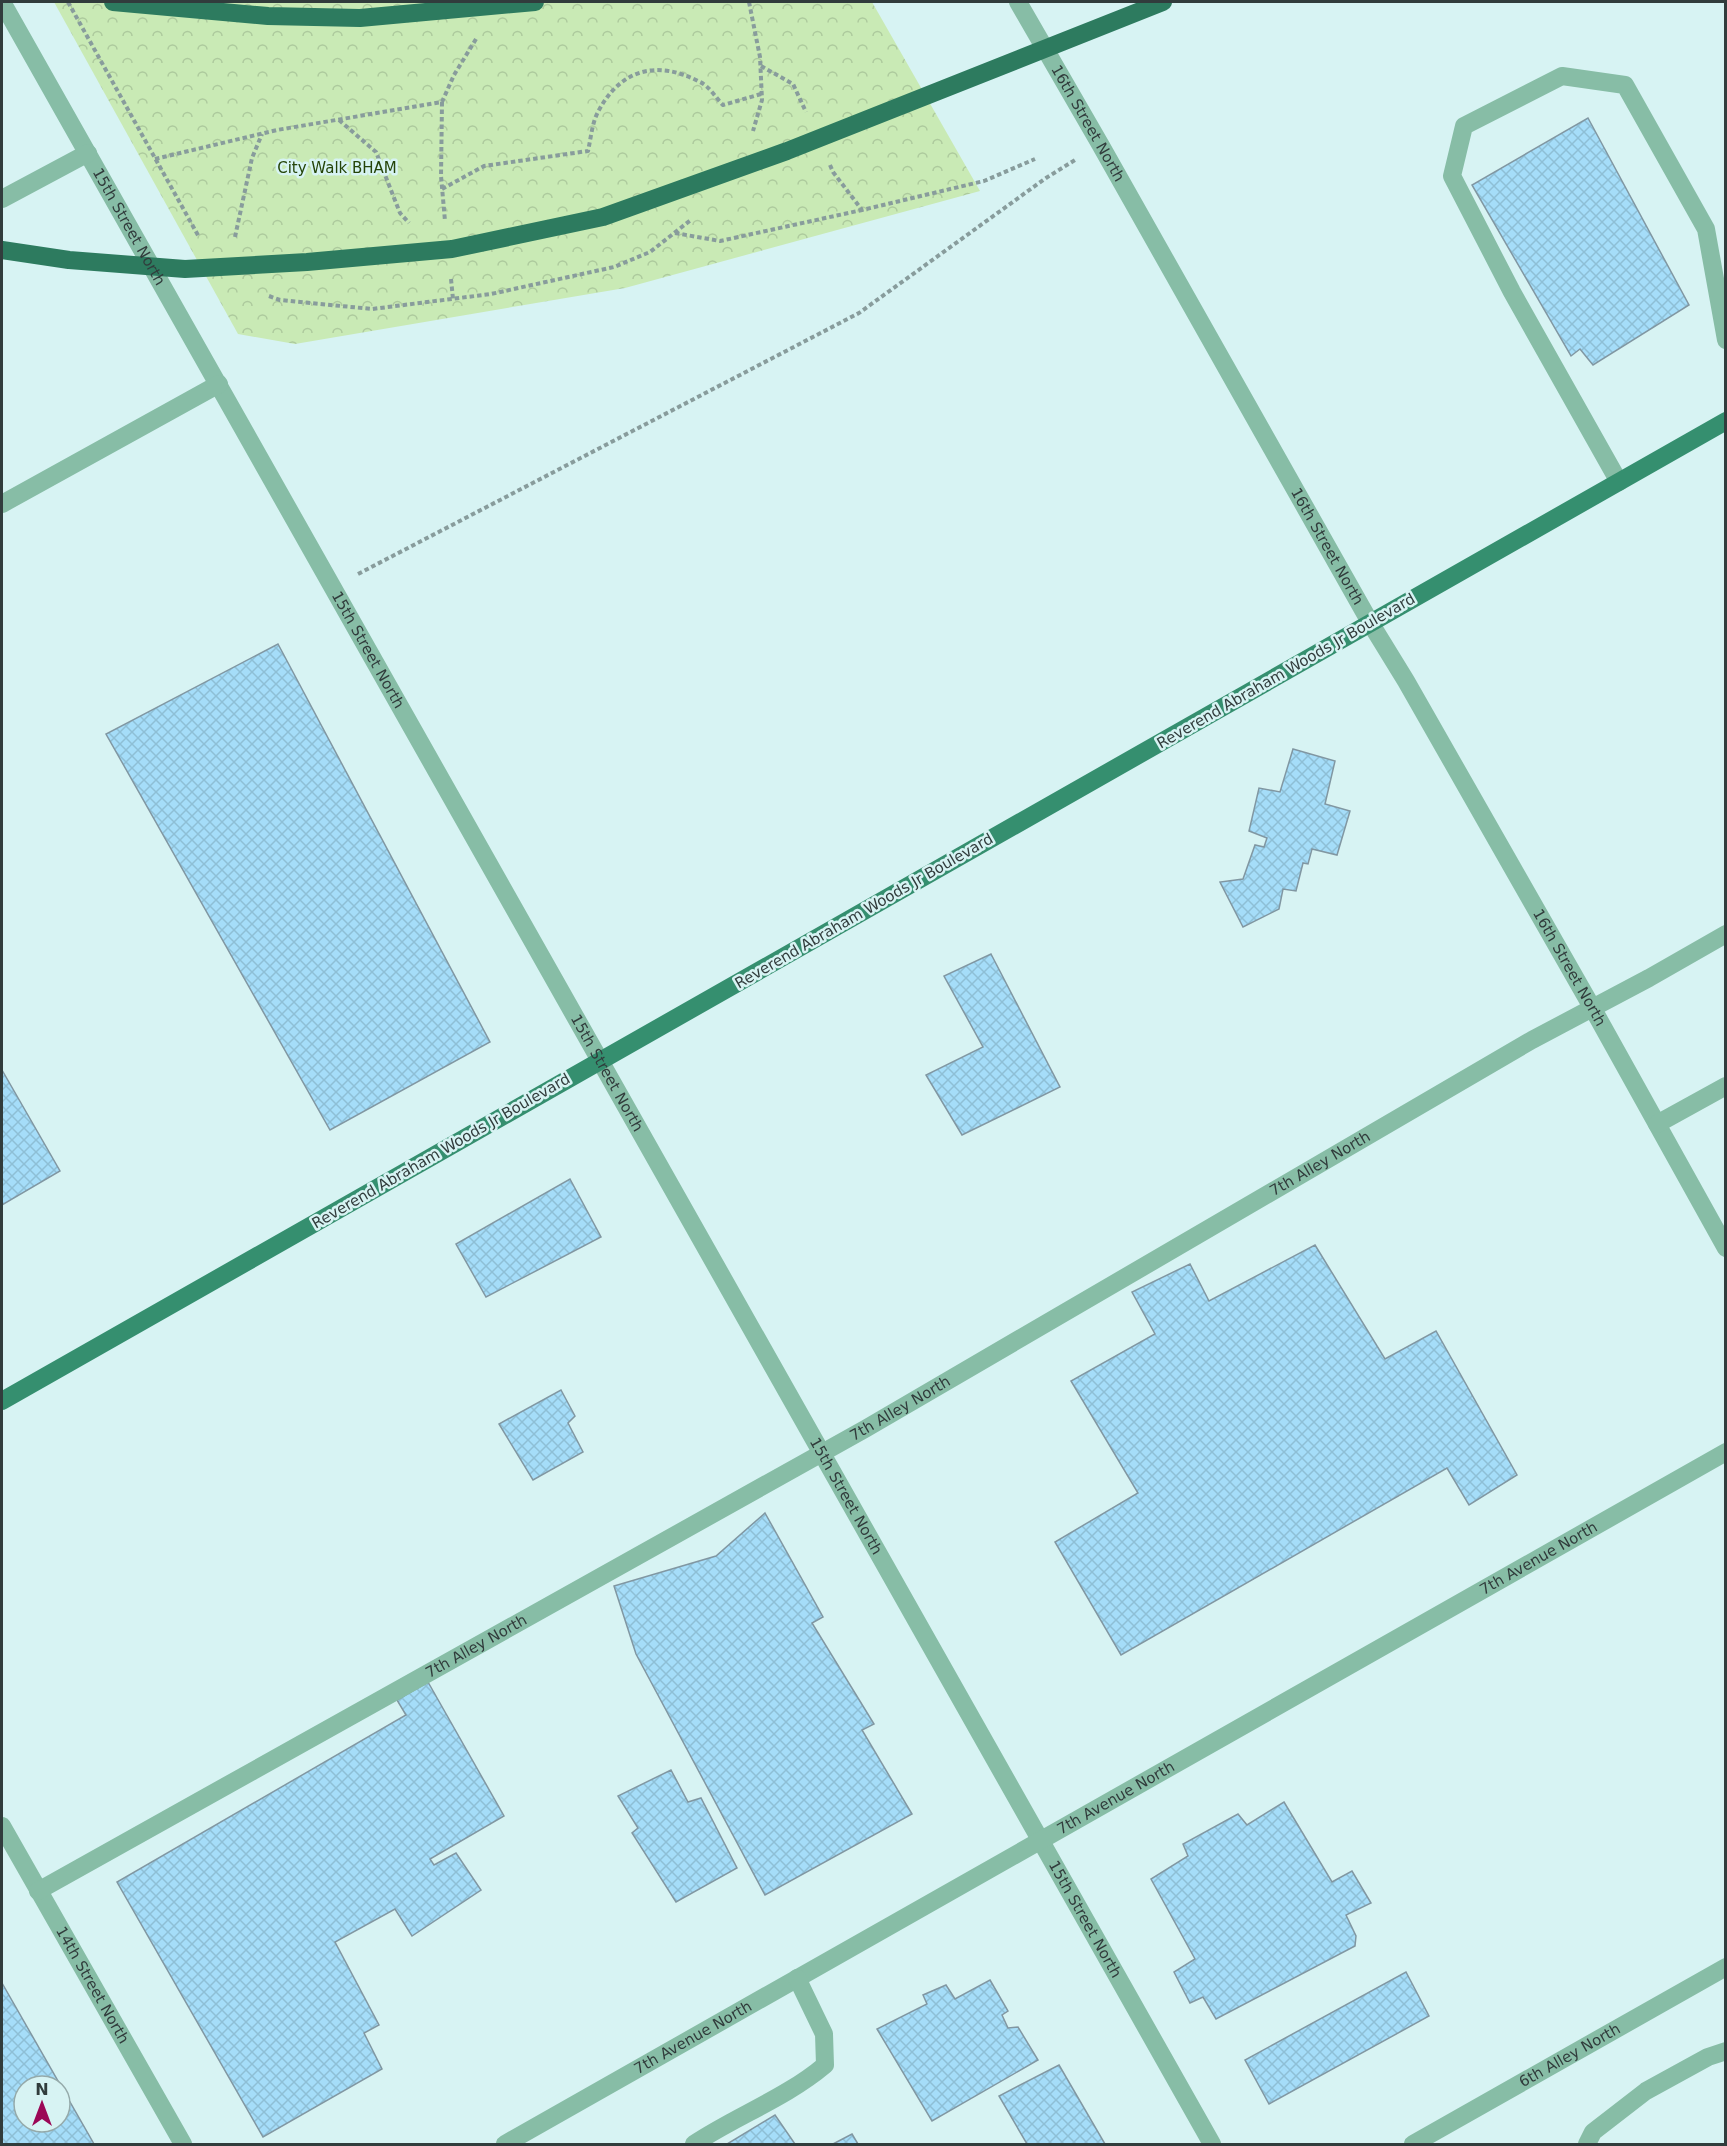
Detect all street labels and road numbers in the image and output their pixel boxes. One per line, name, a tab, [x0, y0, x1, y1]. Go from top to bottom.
street label: 16th Street North	[1047, 62, 1128, 185]
street label: 15th Street North	[89, 165, 169, 288]
street label: 16th Street North	[1287, 485, 1367, 608]
street label: 15th Street North	[328, 588, 408, 712]
street label: Reverend Abraham Woods Jr Boulevard	[1154, 590, 1418, 752]
street label: Reverend Abraham Woods Jr Boulevard	[732, 830, 996, 992]
street label: 16th Street North	[1529, 906, 1610, 1029]
street label: 15th Street North	[567, 1011, 647, 1135]
street label: Reverend Abraham Woods Jr Boulevard	[309, 1070, 573, 1232]
street label: 7th Alley North	[1267, 1127, 1373, 1200]
street label: 7th Alley North	[847, 1372, 954, 1445]
street label: 15th Street North	[806, 1434, 886, 1558]
street label: 7th Avenue North	[1477, 1518, 1601, 1599]
street label: 7th Alley North	[422, 1611, 530, 1682]
street label: 7th Avenue North	[1054, 1757, 1178, 1838]
street label: 15th Street North	[1045, 1857, 1125, 1981]
street label: 14th Street North	[52, 1923, 133, 2047]
street label: 7th Avenue North	[631, 1997, 755, 2078]
street label: 6th Alley North	[1516, 2020, 1623, 2091]

